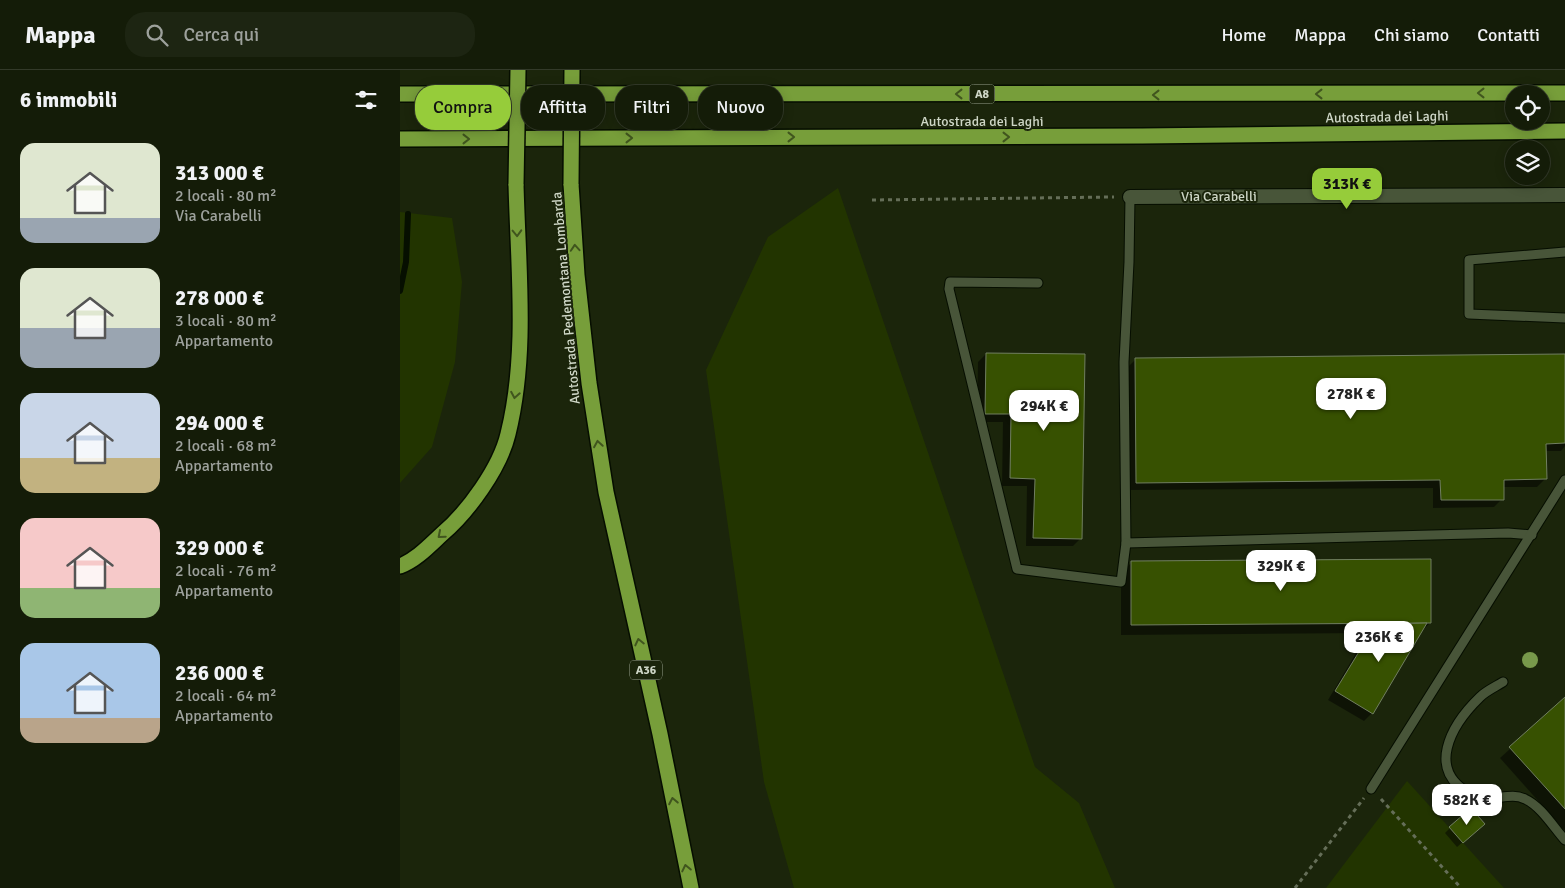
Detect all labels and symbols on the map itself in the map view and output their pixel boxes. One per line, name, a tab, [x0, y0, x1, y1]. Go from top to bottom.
road number: A8	[970, 84, 994, 104]
one-way arrow	[1477, 88, 1485, 98]
one-way arrow	[955, 89, 962, 99]
one-way arrow	[1315, 89, 1322, 99]
one-way arrow	[1152, 90, 1160, 100]
street label: Autostrada dei Laghi	[1325, 107, 1449, 127]
street label: Autostrada dei Laghi	[920, 113, 1044, 130]
one-way arrow	[787, 132, 795, 143]
one-way arrow	[1002, 132, 1010, 142]
one-way arrow	[625, 133, 633, 143]
one-way arrow	[462, 134, 470, 144]
pin: 313K €	[1306, 168, 1388, 210]
street label: Via Carabelli	[1181, 188, 1257, 205]
street label: Autostrada Pedemontana Lombarda	[548, 191, 584, 405]
one-way arrow	[512, 230, 522, 237]
one-way arrow	[570, 243, 581, 251]
pin: 278K €	[1310, 378, 1392, 420]
pin: 294K €	[1003, 390, 1085, 432]
one-way arrow	[511, 391, 521, 400]
one-way arrow	[594, 439, 604, 448]
one-way arrow	[438, 529, 447, 538]
pin: 329K €	[1240, 550, 1322, 592]
pin: 236K €	[1338, 620, 1420, 663]
one-way arrow	[635, 637, 645, 646]
road number: A36	[630, 660, 662, 680]
pin: 582K €	[1426, 784, 1508, 826]
one-way arrow	[668, 796, 679, 805]
one-way arrow	[682, 864, 692, 873]

